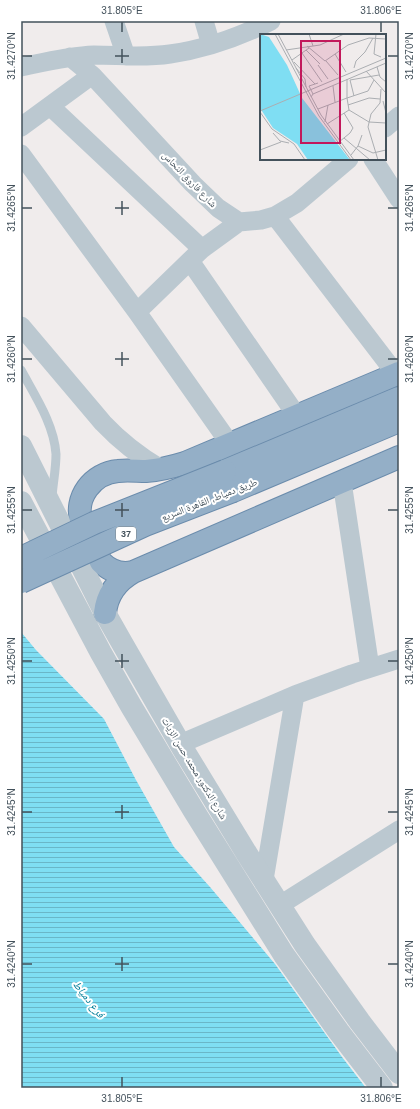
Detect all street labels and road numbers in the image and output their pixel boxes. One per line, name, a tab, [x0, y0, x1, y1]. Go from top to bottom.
street label: شارع فاروق النحاس	[160, 149, 219, 210]
street label: طريق دمياط, القاهرة السريع	[160, 476, 259, 524]
road number: 37	[116, 527, 136, 541]
street label: شارع الدكتور محمد حسن الزيات	[159, 715, 230, 822]

